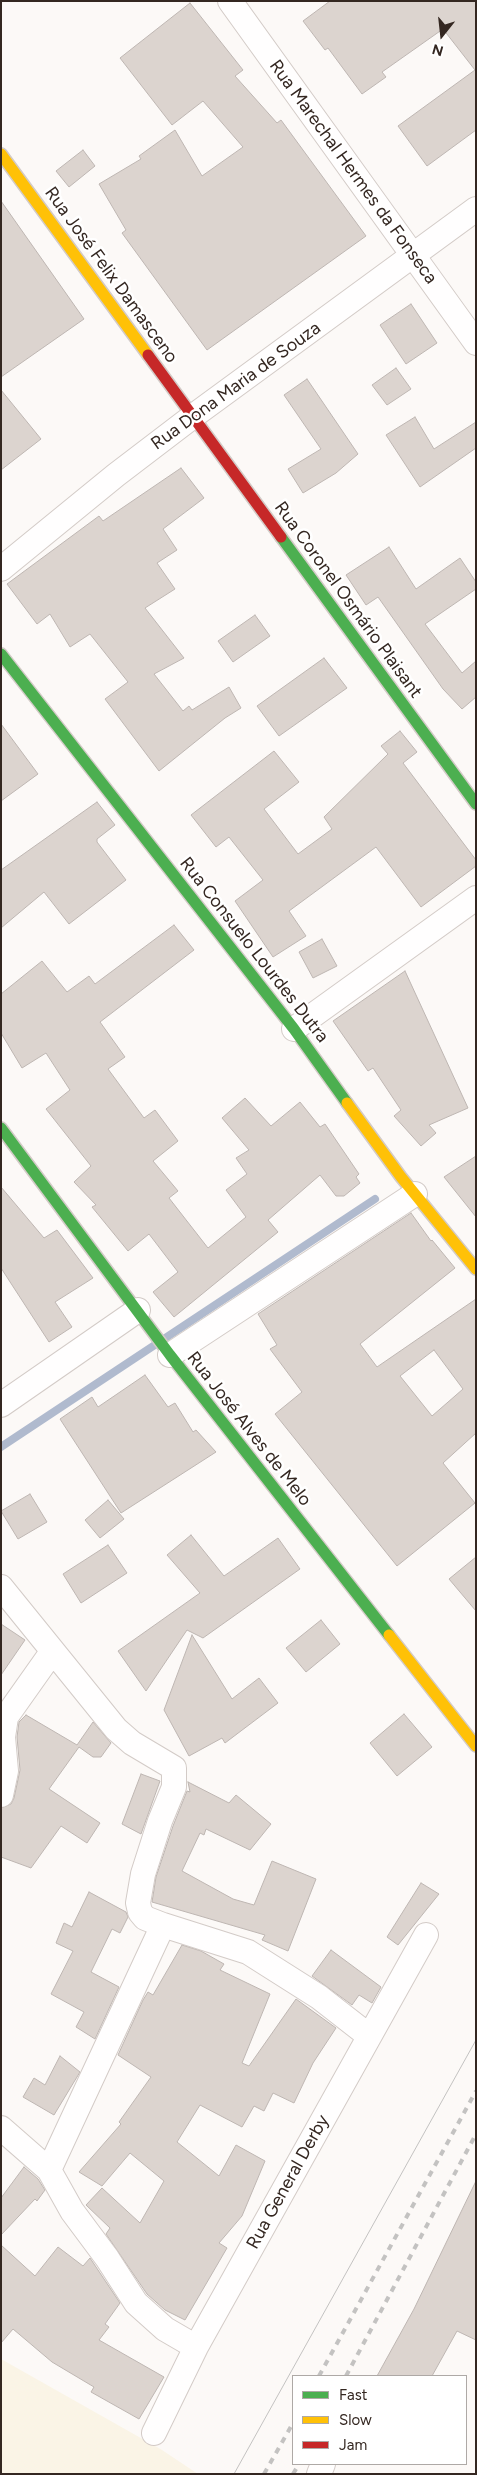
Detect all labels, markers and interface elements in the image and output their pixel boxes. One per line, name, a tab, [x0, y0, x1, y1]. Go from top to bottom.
north arrow	[417, 10, 467, 60]
text: N	[430, 40, 445, 60]
street label: Rua Marechal Hermes da Fonseca	[264, 56, 442, 288]
street label: Rua José Felix Damasceno	[40, 183, 182, 367]
street label: Rua Dona Maria de Souza	[147, 317, 325, 455]
street label: Rua Coronel Osmário Plaisant	[270, 498, 426, 702]
street label: Rua Consuelo Lourdes Dutra	[175, 853, 333, 1047]
street label: Rua José Alves de Melo	[182, 1348, 316, 1510]
street label: Rua General Derby	[242, 2111, 334, 2253]
legend	[292, 2375, 467, 2465]
text: Fast	[339, 2386, 367, 2404]
text: Slow	[339, 2411, 372, 2429]
text: Jam	[339, 2436, 367, 2454]

